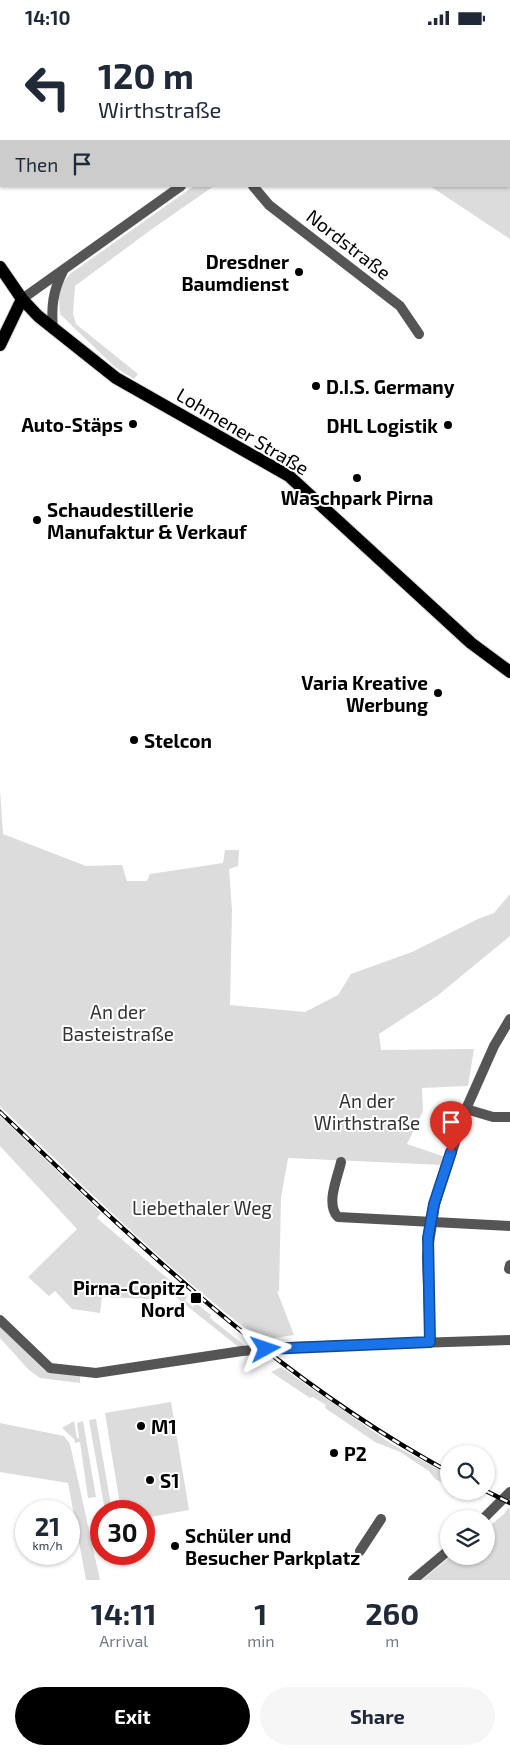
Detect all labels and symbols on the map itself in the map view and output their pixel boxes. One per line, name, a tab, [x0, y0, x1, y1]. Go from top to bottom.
street label: Nordstraße	[302, 204, 396, 284]
place label: Dresdner Baumdienst	[181, 250, 289, 295]
marker: Dresdner Baumdienst	[293, 266, 305, 278]
place label: D.I.S. Germany	[326, 375, 455, 399]
marker: D.I.S. Germany	[310, 380, 322, 392]
street label: Lohmener Straße	[173, 383, 313, 479]
place label: Auto-Stäps	[21, 413, 123, 436]
place label: DHL Logistik	[327, 414, 438, 437]
marker: Auto-Stäps	[127, 418, 139, 430]
marker: DHL Logistik	[442, 419, 454, 431]
marker: Waschpark Pirna	[351, 472, 363, 484]
place label: Waschpark Pirna	[281, 486, 433, 509]
place label: Schaudestillerie Manufaktur & Verkauf	[47, 498, 248, 543]
marker: Schaudestillerie Manufaktur & Verkauf	[31, 514, 43, 526]
place label: Varia Kreative Werbung	[301, 671, 428, 716]
marker: Varia Kreative Werbung	[432, 687, 444, 699]
place label: Stelcon	[144, 729, 212, 752]
marker: Stelcon	[128, 734, 140, 746]
park label: An der Basteistraße	[62, 1000, 174, 1045]
park label: An der Wirthstraße	[314, 1089, 420, 1134]
pin	[430, 1101, 472, 1152]
park label: Liebethaler Weg	[132, 1196, 272, 1219]
place label: Pirna-Copitz Nord	[73, 1276, 185, 1321]
marker: Pirna-Copitz Nord	[189, 1291, 203, 1305]
position arrow	[239, 1322, 291, 1374]
place label: M1	[151, 1415, 177, 1438]
marker: M1	[135, 1420, 147, 1432]
place label: P2	[344, 1442, 367, 1465]
marker: P2	[328, 1447, 340, 1459]
place label: S1	[160, 1469, 179, 1492]
marker: S1	[144, 1474, 156, 1486]
speed limit sign: 30	[90, 1500, 155, 1565]
place label: Schüler und Besucher Parkplatz	[185, 1524, 360, 1569]
marker: Schüler und Besucher Parkplatz	[169, 1540, 181, 1552]

